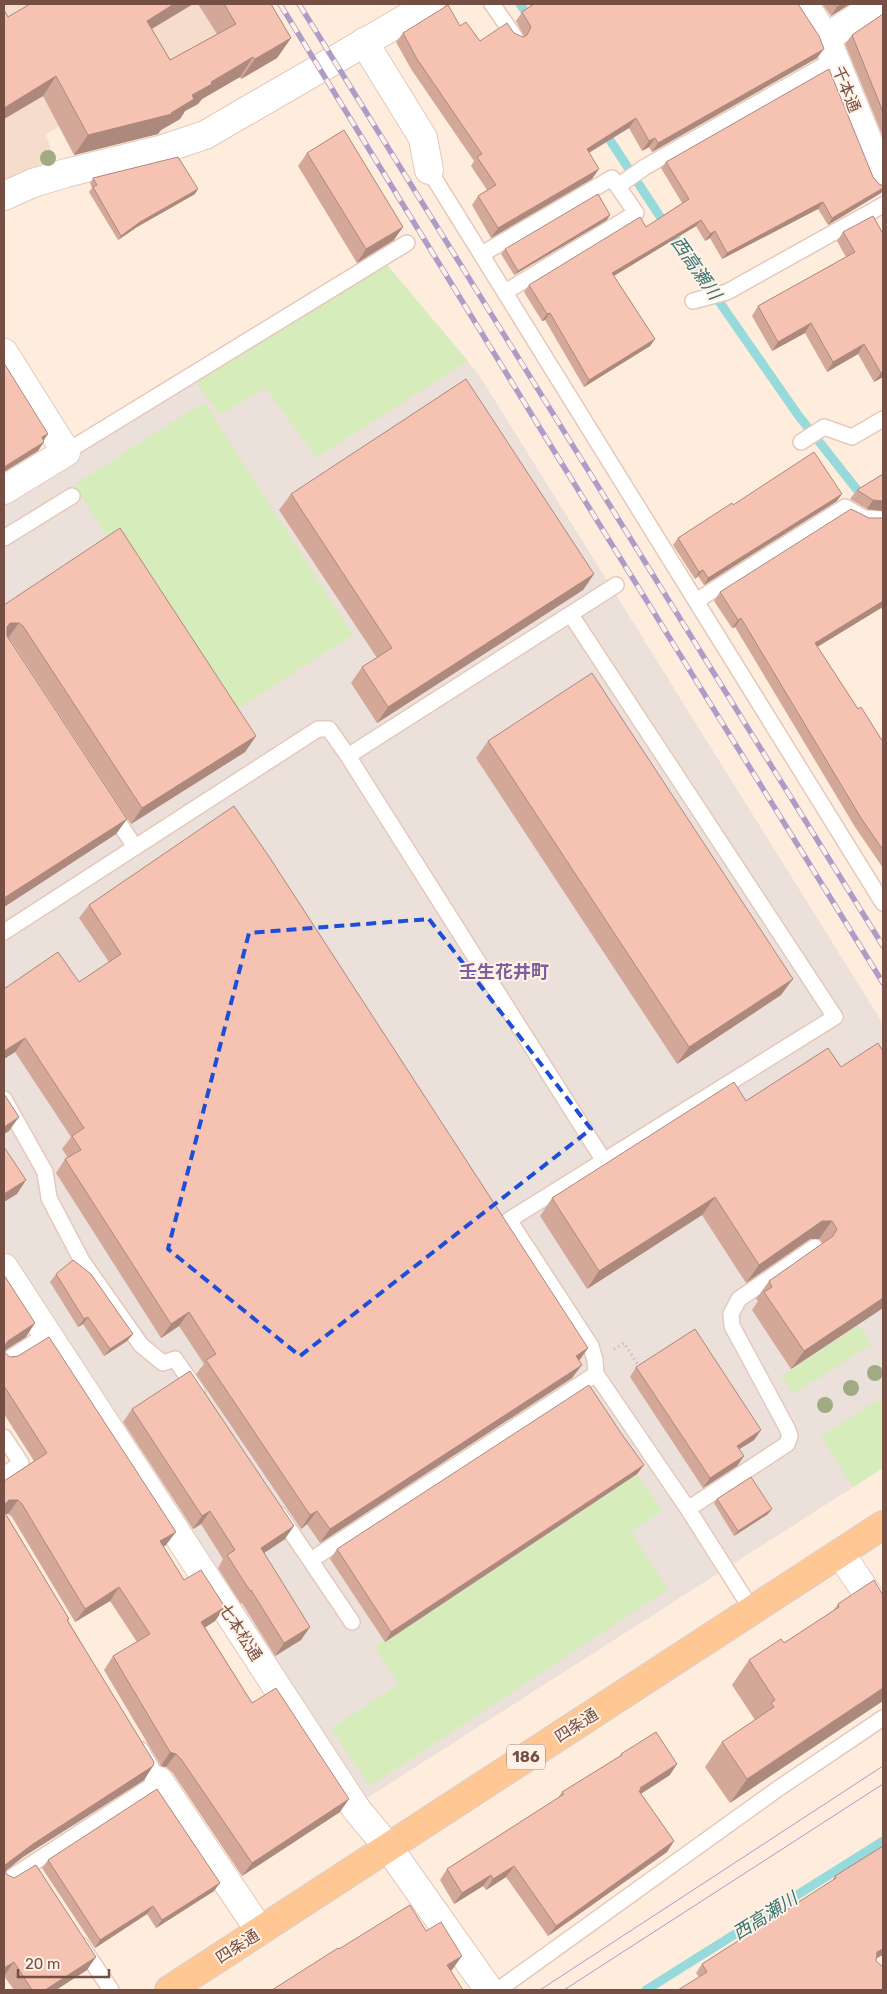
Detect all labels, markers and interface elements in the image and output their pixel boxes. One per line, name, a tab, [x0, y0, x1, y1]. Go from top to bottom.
street label: 千本通	[829, 63, 864, 115]
water label: 西高瀬川	[666, 232, 727, 305]
district label: 壬生花井町	[459, 961, 549, 983]
street label: 七本松通	[215, 1600, 266, 1664]
street label: 四条通	[551, 1704, 602, 1746]
road number: 186	[507, 1744, 545, 1770]
water label: 西高瀬川	[729, 1887, 803, 1944]
street label: 四条通	[212, 1925, 263, 1967]
scale bar	[18, 1946, 109, 1978]
text: 20 m	[25, 1955, 60, 1973]

